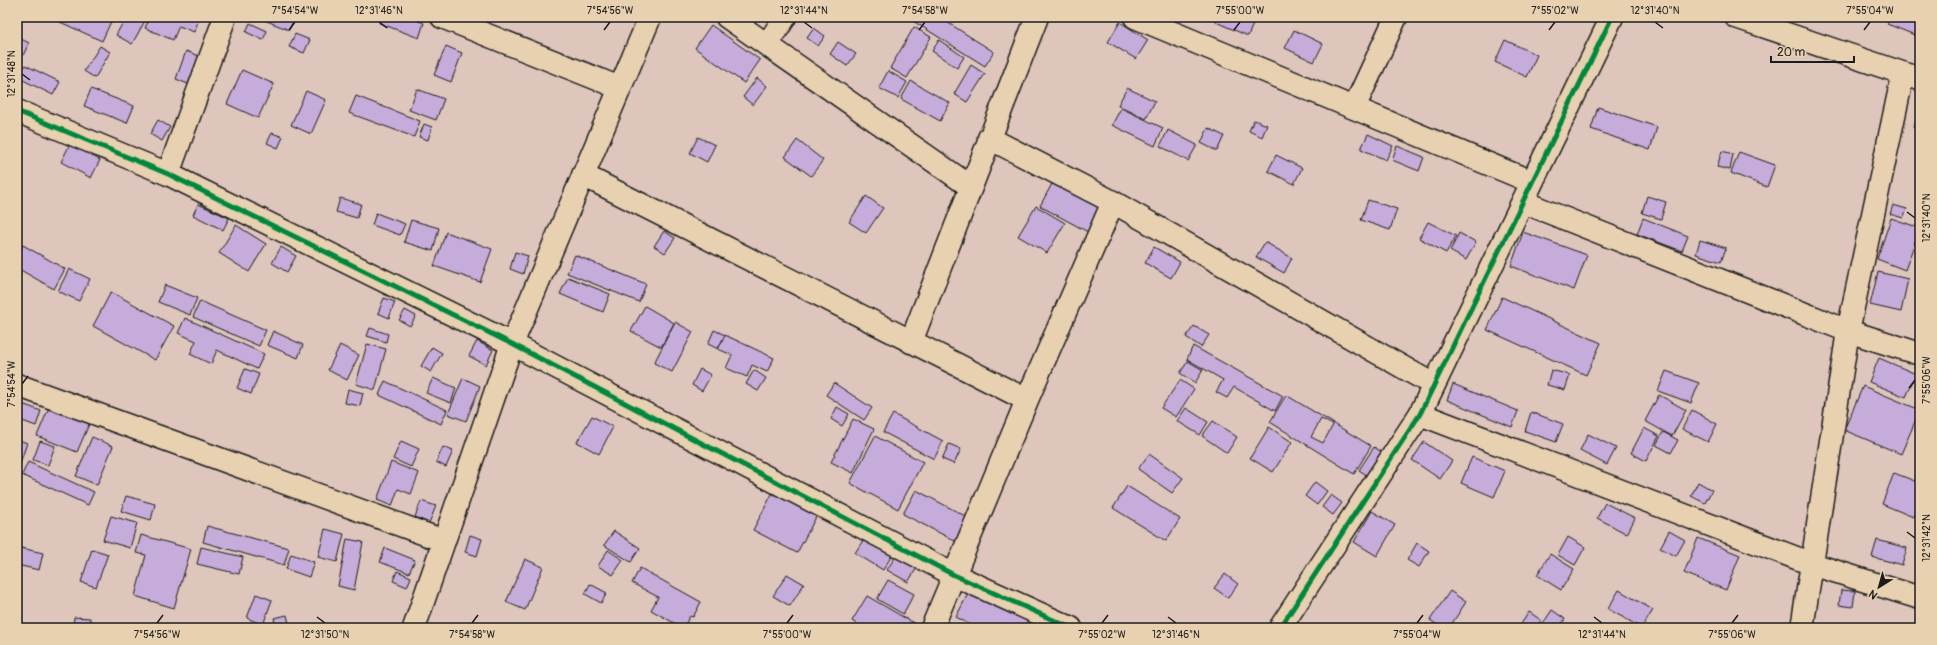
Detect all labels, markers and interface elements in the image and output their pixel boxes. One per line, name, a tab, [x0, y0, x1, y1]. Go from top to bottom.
text: 7°54'54"W	[272, 5, 319, 17]
text: 12°31'46"N	[355, 5, 403, 17]
text: 7°54'56"W	[587, 5, 634, 17]
text: 12°31'44"N	[780, 5, 828, 17]
text: 7°54'58"W	[902, 5, 948, 17]
text: 7°55'00"W	[1216, 5, 1265, 17]
text: 7°55'02"W	[1531, 5, 1579, 17]
text: 12°31'40"N	[1631, 5, 1680, 17]
text: 7°55'04"W	[1846, 5, 1894, 17]
scale bar	[1771, 38, 1854, 64]
text: 20 m	[1777, 45, 1806, 60]
text: 12°31'48"N	[6, 50, 18, 98]
text: 12°31'40"N	[1921, 193, 1933, 242]
text: 7°55'06"W	[1921, 356, 1933, 404]
text: 7°54'54"W	[6, 360, 18, 407]
text: 12°31'42"N	[1921, 514, 1933, 562]
north arrow	[1859, 567, 1899, 607]
text: N	[1866, 587, 1880, 602]
text: 7°54'56"W	[134, 629, 181, 641]
text: 12°31'50"N	[301, 629, 349, 641]
text: 7°54'58"W	[449, 629, 495, 641]
text: 7°55'00"W	[763, 629, 812, 641]
text: 7°55'02"W	[1078, 629, 1126, 641]
text: 12°31'46"N	[1152, 629, 1200, 641]
text: 7°55'04"W	[1393, 629, 1441, 641]
text: 12°31'44"N	[1578, 629, 1626, 641]
text: 7°55'06"W	[1708, 629, 1756, 641]

